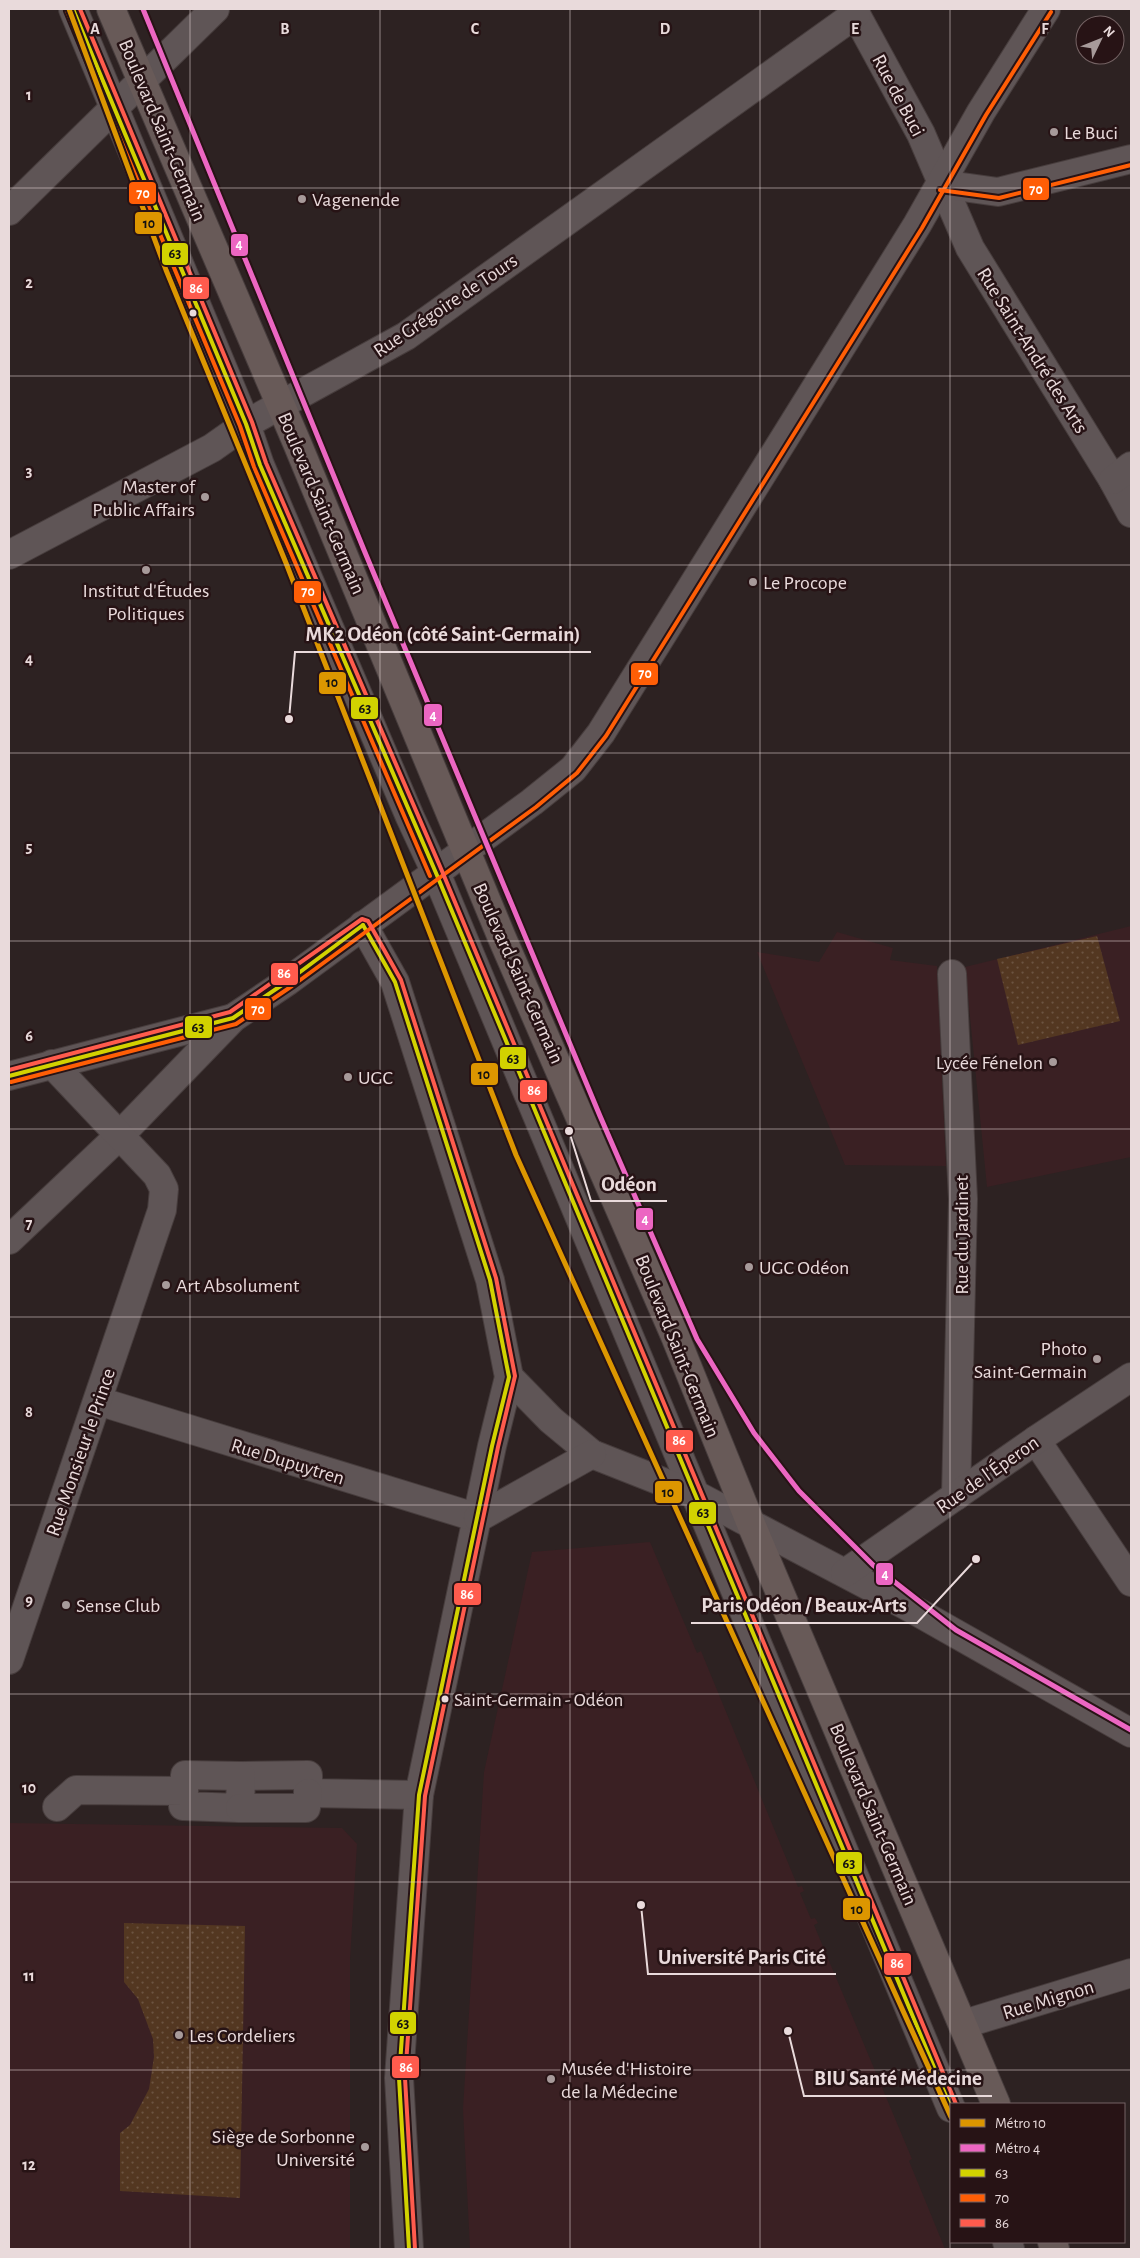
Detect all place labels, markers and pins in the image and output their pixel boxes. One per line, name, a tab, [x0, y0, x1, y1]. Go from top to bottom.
place label: Le Buci	[1064, 123, 1118, 143]
marker: Le Buci	[1048, 126, 1060, 138]
place label: Vagenende	[312, 190, 400, 210]
marker: Vagenende	[296, 193, 308, 205]
unlabelled marker	[188, 308, 198, 318]
place label: Master of Public Affairs	[92, 477, 196, 520]
marker: Master of Public Affairs	[199, 491, 211, 503]
marker: Institut d'Études Politiques	[140, 564, 152, 576]
place label: Le Procope	[763, 573, 847, 593]
marker: Le Procope	[747, 576, 759, 588]
place label: Institut d'Études Politiques	[83, 580, 209, 624]
callout: MK2 Odéon (côté Saint-Germain)	[295, 616, 591, 652]
place label: Lycée Fénelon	[936, 1053, 1043, 1073]
marker: Lycée Fénelon	[1047, 1056, 1059, 1068]
place label: UGC	[358, 1068, 393, 1088]
marker: UGC	[342, 1071, 354, 1083]
callout: Odéon	[591, 1165, 667, 1201]
place label: UGC Odéon	[759, 1258, 849, 1278]
marker: UGC Odéon	[743, 1261, 755, 1273]
place label: Art Absolument	[176, 1276, 300, 1296]
marker: Art Absolument	[160, 1279, 172, 1291]
place label: Photo Saint-Germain	[974, 1339, 1087, 1382]
marker: Photo Saint-Germain	[1091, 1353, 1103, 1365]
callout: Paris Odéon / Beaux-Arts	[691, 1587, 917, 1623]
place label: Sense Club	[76, 1596, 160, 1616]
marker: Sense Club	[60, 1599, 72, 1611]
place label: Saint-Germain - Odéon	[454, 1691, 623, 1710]
marker: Saint-Germain - Odéon	[440, 1694, 450, 1704]
callout: Université Paris Cité	[648, 1938, 836, 1974]
place label: Les Cordeliers	[189, 2026, 295, 2046]
marker: Les Cordeliers	[173, 2029, 185, 2041]
place label: Musée d'Histoire de la Médecine	[561, 2059, 692, 2102]
callout: BIU Santé Médecine	[804, 2060, 992, 2096]
marker: Musée d'Histoire de la Médecine	[545, 2073, 557, 2085]
place label: Siège de Sorbonne Université	[212, 2127, 355, 2170]
marker: Siège de Sorbonne Université	[359, 2141, 371, 2153]

